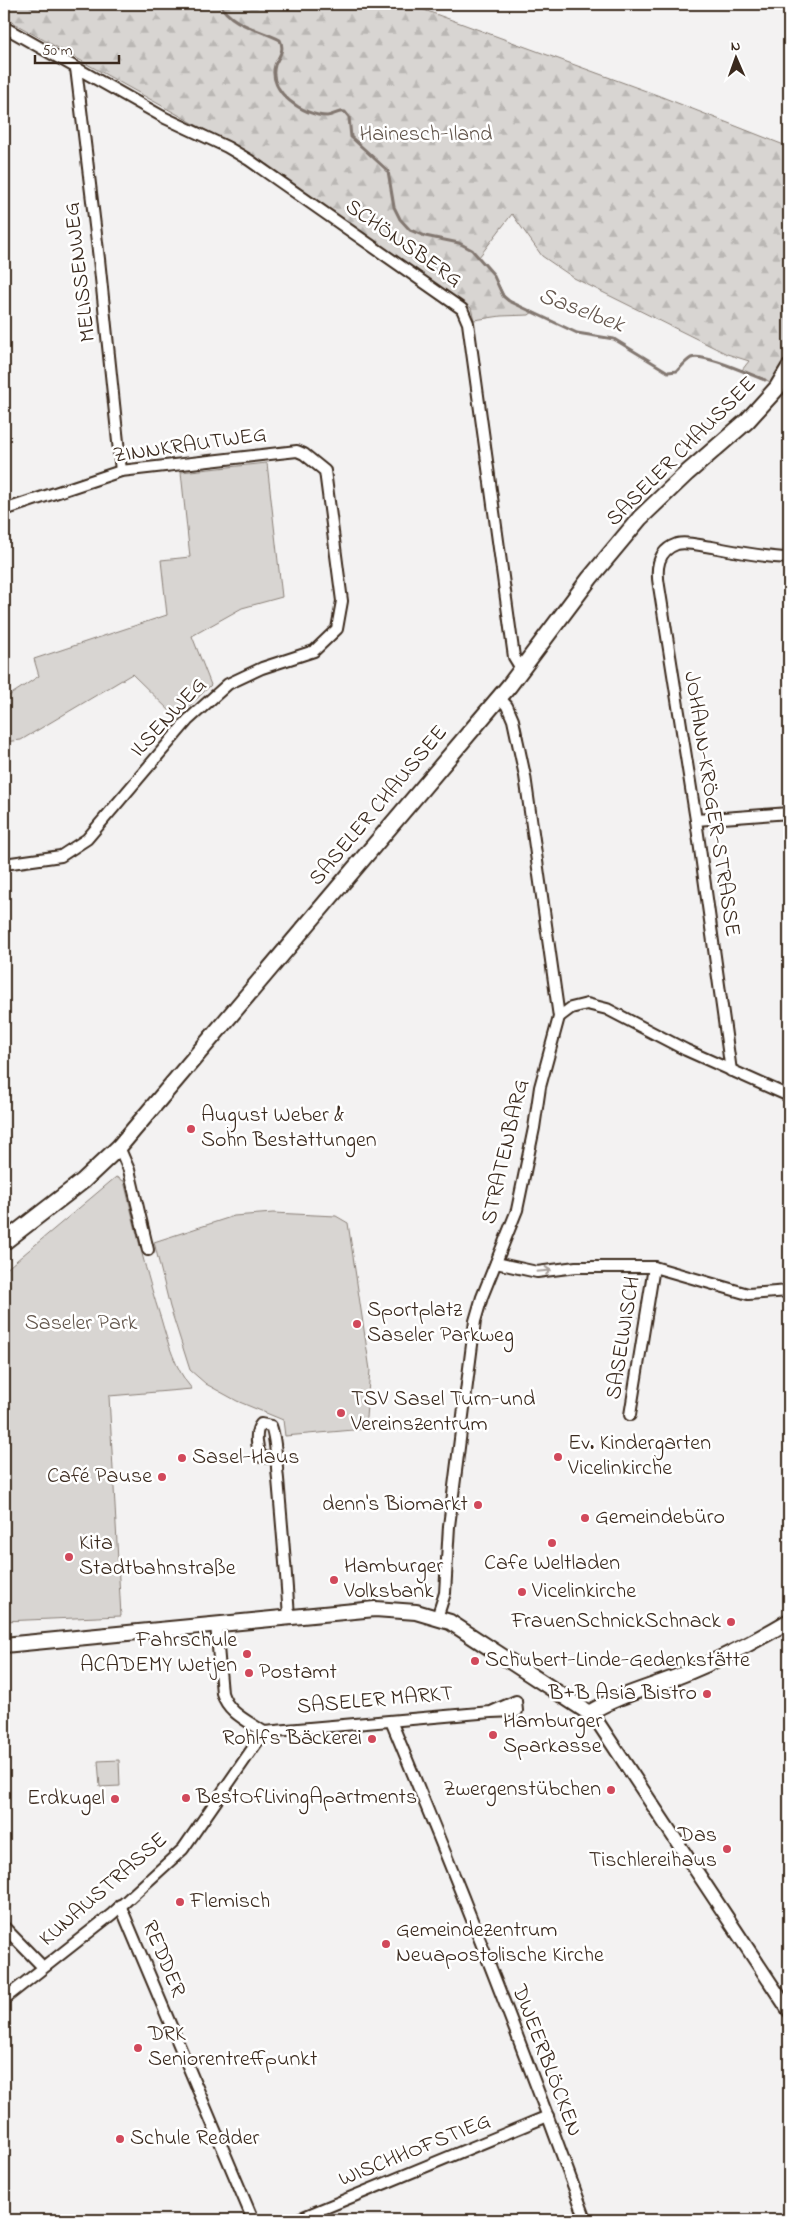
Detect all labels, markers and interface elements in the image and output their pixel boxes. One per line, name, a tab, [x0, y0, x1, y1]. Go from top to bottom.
scale bar	[35, 32, 119, 64]
north arrow	[710, 32, 760, 82]
text: N	[731, 36, 741, 57]
text: 50 m	[42, 40, 73, 62]
park label: Hainesch-Iland	[360, 119, 492, 151]
street label: SCHÖNSBERG	[338, 192, 468, 296]
street label: MELISSENWEG	[57, 200, 105, 344]
water label: Saselbek	[533, 279, 630, 344]
street label: SASELER CHAUSSEE	[599, 369, 765, 535]
street label: ZINNKRAUTWEG	[111, 419, 269, 473]
street label: JOHANN-KRÖGER-STRASSE	[674, 669, 748, 939]
street label: ILSENWEG	[123, 671, 215, 765]
street label: SASELER CHAUSSEE	[302, 719, 456, 893]
street label: STRATENBARG	[474, 1076, 538, 1228]
place label: August Weber & Sohn Bestattungen	[201, 1100, 377, 1158]
marker: August Weber & Sohn Bestattungen	[185, 1123, 197, 1135]
one-way arrow	[535, 1266, 551, 1276]
street label: SASELWISCH	[598, 1274, 650, 1402]
place label: Sportplatz Saseler Parkweg	[367, 1295, 514, 1353]
park label: Saseler Park	[25, 1308, 138, 1340]
marker: Sportplatz Saseler Parkweg	[351, 1318, 363, 1330]
place label: TSV Sasel Turn-und Vereinszentrum	[350, 1384, 535, 1441]
marker: TSV Sasel Turn-und Vereinszentrum	[335, 1407, 347, 1419]
place label: Ev. Kindergarten Vicelinkirche	[567, 1428, 711, 1485]
place label: Sasel-Haus	[192, 1442, 299, 1474]
marker: Ev. Kindergarten Vicelinkirche	[552, 1451, 564, 1463]
marker: Sasel-Haus	[176, 1452, 188, 1464]
place label: Café Pause	[47, 1461, 152, 1493]
marker: Café Pause	[156, 1471, 168, 1483]
place label: denn's Biomarkt	[322, 1489, 469, 1521]
marker: denn's Biomarkt	[472, 1499, 484, 1511]
place label: Gemeindebüro	[595, 1502, 725, 1534]
marker: Gemeindebüro	[579, 1512, 591, 1524]
place label: Kita Stadtbahnstraße	[79, 1528, 236, 1585]
marker: Cafe Weltladen	[546, 1537, 558, 1549]
place label: Cafe Weltladen	[484, 1548, 620, 1580]
marker: Kita Stadtbahnstraße	[63, 1551, 75, 1563]
place label: Hamburger Volksbank	[343, 1551, 443, 1608]
marker: Hamburger Volksbank	[328, 1574, 340, 1586]
place label: Vicelinkirche	[531, 1576, 636, 1608]
marker: Vicelinkirche	[516, 1586, 528, 1598]
place label: FrauenSchnickSchnack	[511, 1606, 721, 1638]
marker: FrauenSchnickSchnack	[725, 1616, 737, 1628]
place label: Fahrschule ACADEMY Wetjen	[80, 1625, 237, 1682]
place label: Schubert-Linde-Gedenkstätte	[485, 1645, 750, 1677]
marker: Fahrschule ACADEMY Wetjen	[241, 1648, 253, 1660]
marker: Schubert-Linde-Gedenkstätte	[469, 1655, 481, 1667]
place label: Postamt	[259, 1657, 337, 1689]
marker: Postamt	[243, 1667, 255, 1679]
street label: SASELER MARKT	[296, 1678, 455, 1724]
place label: B+B Asia Bistro	[547, 1678, 697, 1710]
marker: B+B Asia Bistro	[701, 1688, 713, 1700]
place label: Hamburger Sparkasse	[503, 1706, 602, 1763]
place label: Rohlfs Bäckerei	[222, 1723, 362, 1755]
marker: Hamburger Sparkasse	[487, 1729, 499, 1741]
marker: Rohlfs Bäckerei	[366, 1733, 378, 1745]
place label: Zwergenstübchen	[443, 1774, 601, 1807]
place label: BestOfLivingApartments	[195, 1782, 417, 1815]
place label: Erdkugel	[27, 1783, 105, 1816]
marker: Zwergenstübchen	[605, 1784, 617, 1796]
marker: BestOfLivingApartments	[180, 1792, 192, 1804]
marker: Erdkugel	[109, 1793, 121, 1805]
place label: Das Tischlereihaus	[589, 1820, 717, 1877]
street label: KUNAUSTRASSE	[33, 1825, 175, 1955]
marker: Das Tischlereihaus	[721, 1843, 733, 1855]
place label: Flemisch	[189, 1886, 270, 1918]
marker: Flemisch	[174, 1896, 186, 1908]
place label: Gemeindezentrum Neuapostolische Kirche	[396, 1915, 604, 1972]
street label: REDDER	[133, 1916, 194, 2003]
marker: Gemeindezentrum Neuapostolische Kirche	[380, 1938, 392, 1950]
street label: DWEERBLÖCKEN	[502, 1979, 590, 2142]
place label: DRK Seniorentreffpunkt	[147, 2019, 318, 2076]
marker: DRK Seniorentreffpunkt	[132, 2042, 144, 2054]
street label: WISCHHOFSTIEG	[334, 2106, 496, 2196]
place label: Schule Redder	[130, 2123, 260, 2155]
marker: Schule Redder	[114, 2133, 126, 2145]

